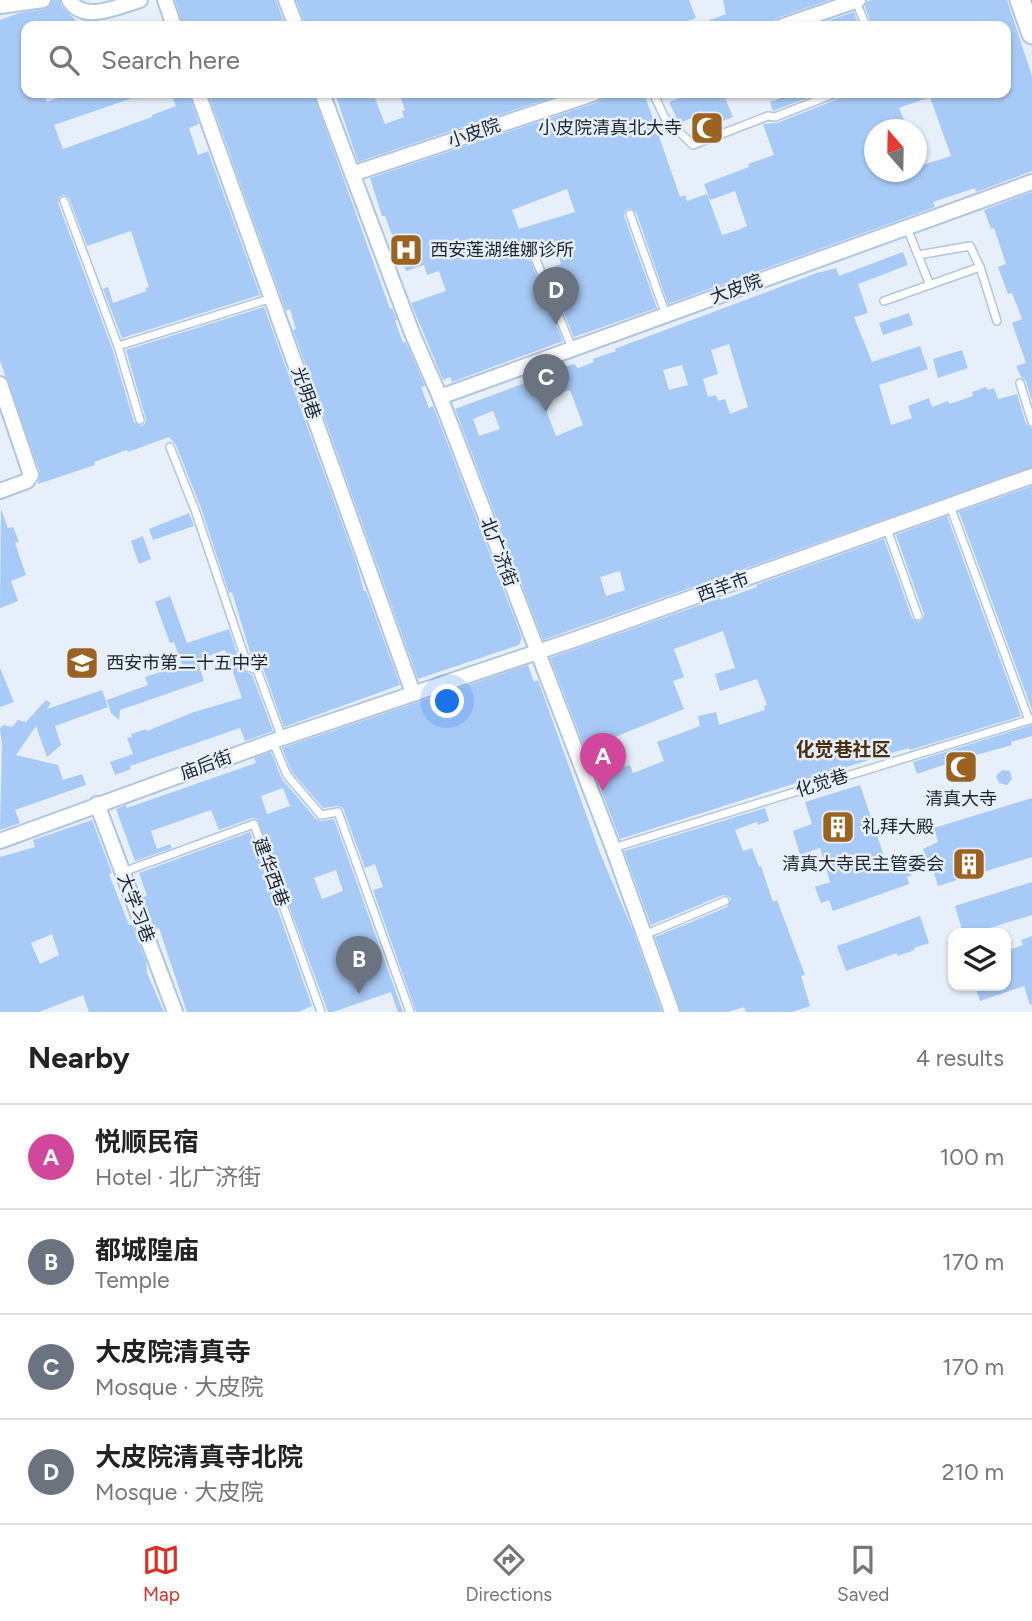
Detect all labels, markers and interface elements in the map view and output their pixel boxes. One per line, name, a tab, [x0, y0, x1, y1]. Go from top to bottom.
search box	[21, 21, 1011, 98]
icon: search	[45, 41, 83, 79]
text: Search here	[101, 44, 240, 76]
mosque icon: 小皮院清真北大寺	[688, 109, 726, 147]
street label: 小皮院	[445, 114, 503, 152]
place label: 小皮院清真北大寺	[538, 117, 682, 139]
north arrow	[864, 119, 927, 182]
hospital icon: 西安莲湖维娜诊所	[387, 231, 425, 269]
place label: 西安莲湖维娜诊所	[430, 239, 574, 261]
pin: D	[533, 267, 579, 325]
street label: 大皮院	[707, 269, 765, 309]
pin: C	[523, 354, 569, 412]
street label: 光明巷	[287, 364, 325, 422]
street label: 北广济街	[476, 514, 522, 590]
street label: 西羊市	[694, 567, 752, 607]
school or university icon: 西安市第二十五中学	[63, 644, 101, 682]
place label: 西安市第二十五中学	[106, 652, 268, 674]
your location	[430, 684, 464, 718]
pin: A	[580, 733, 626, 791]
district label: 化觉巷社区	[795, 738, 891, 761]
street label: 庙后街	[177, 745, 235, 785]
mosque icon: 清真大寺	[942, 748, 980, 786]
street label: 化觉巷	[793, 765, 851, 801]
place label: 清真大寺	[925, 788, 997, 810]
building icon: 礼拜大殿	[819, 808, 857, 846]
place label: 礼拜大殿	[862, 816, 934, 838]
street label: 建华西巷	[248, 834, 294, 910]
building icon: 清真大寺民主管委会	[950, 845, 988, 883]
place label: 清真大寺民主管委会	[782, 853, 944, 875]
street label: 大学习巷	[113, 870, 159, 946]
map controls	[948, 928, 1011, 991]
button: layers	[948, 928, 1011, 991]
pin: B	[336, 936, 382, 994]
text: Nearby	[28, 1039, 130, 1076]
text: 4 results	[916, 1044, 1004, 1072]
text: 悦顺民宿	[95, 1126, 199, 1158]
text: A	[43, 1143, 59, 1171]
text: 100 m	[940, 1143, 1004, 1171]
text: Hotel · 北广济街	[95, 1163, 261, 1191]
text: 都城隍庙	[95, 1234, 199, 1266]
text: B	[44, 1248, 58, 1276]
text: 170 m	[942, 1248, 1004, 1276]
text: Temple	[95, 1266, 170, 1294]
text: 大皮院清真寺	[95, 1336, 251, 1368]
text: C	[43, 1353, 59, 1381]
text: 170 m	[942, 1353, 1004, 1381]
text: Mosque · 大皮院	[95, 1373, 263, 1401]
text: 大皮院清真寺北院	[95, 1441, 303, 1473]
text: D	[43, 1458, 59, 1486]
text: 210 m	[942, 1458, 1004, 1486]
text: Mosque · 大皮院	[95, 1478, 263, 1506]
tab: Map	[142, 1541, 180, 1606]
tab: Directions	[465, 1541, 552, 1606]
tab: Saved	[837, 1541, 889, 1606]

